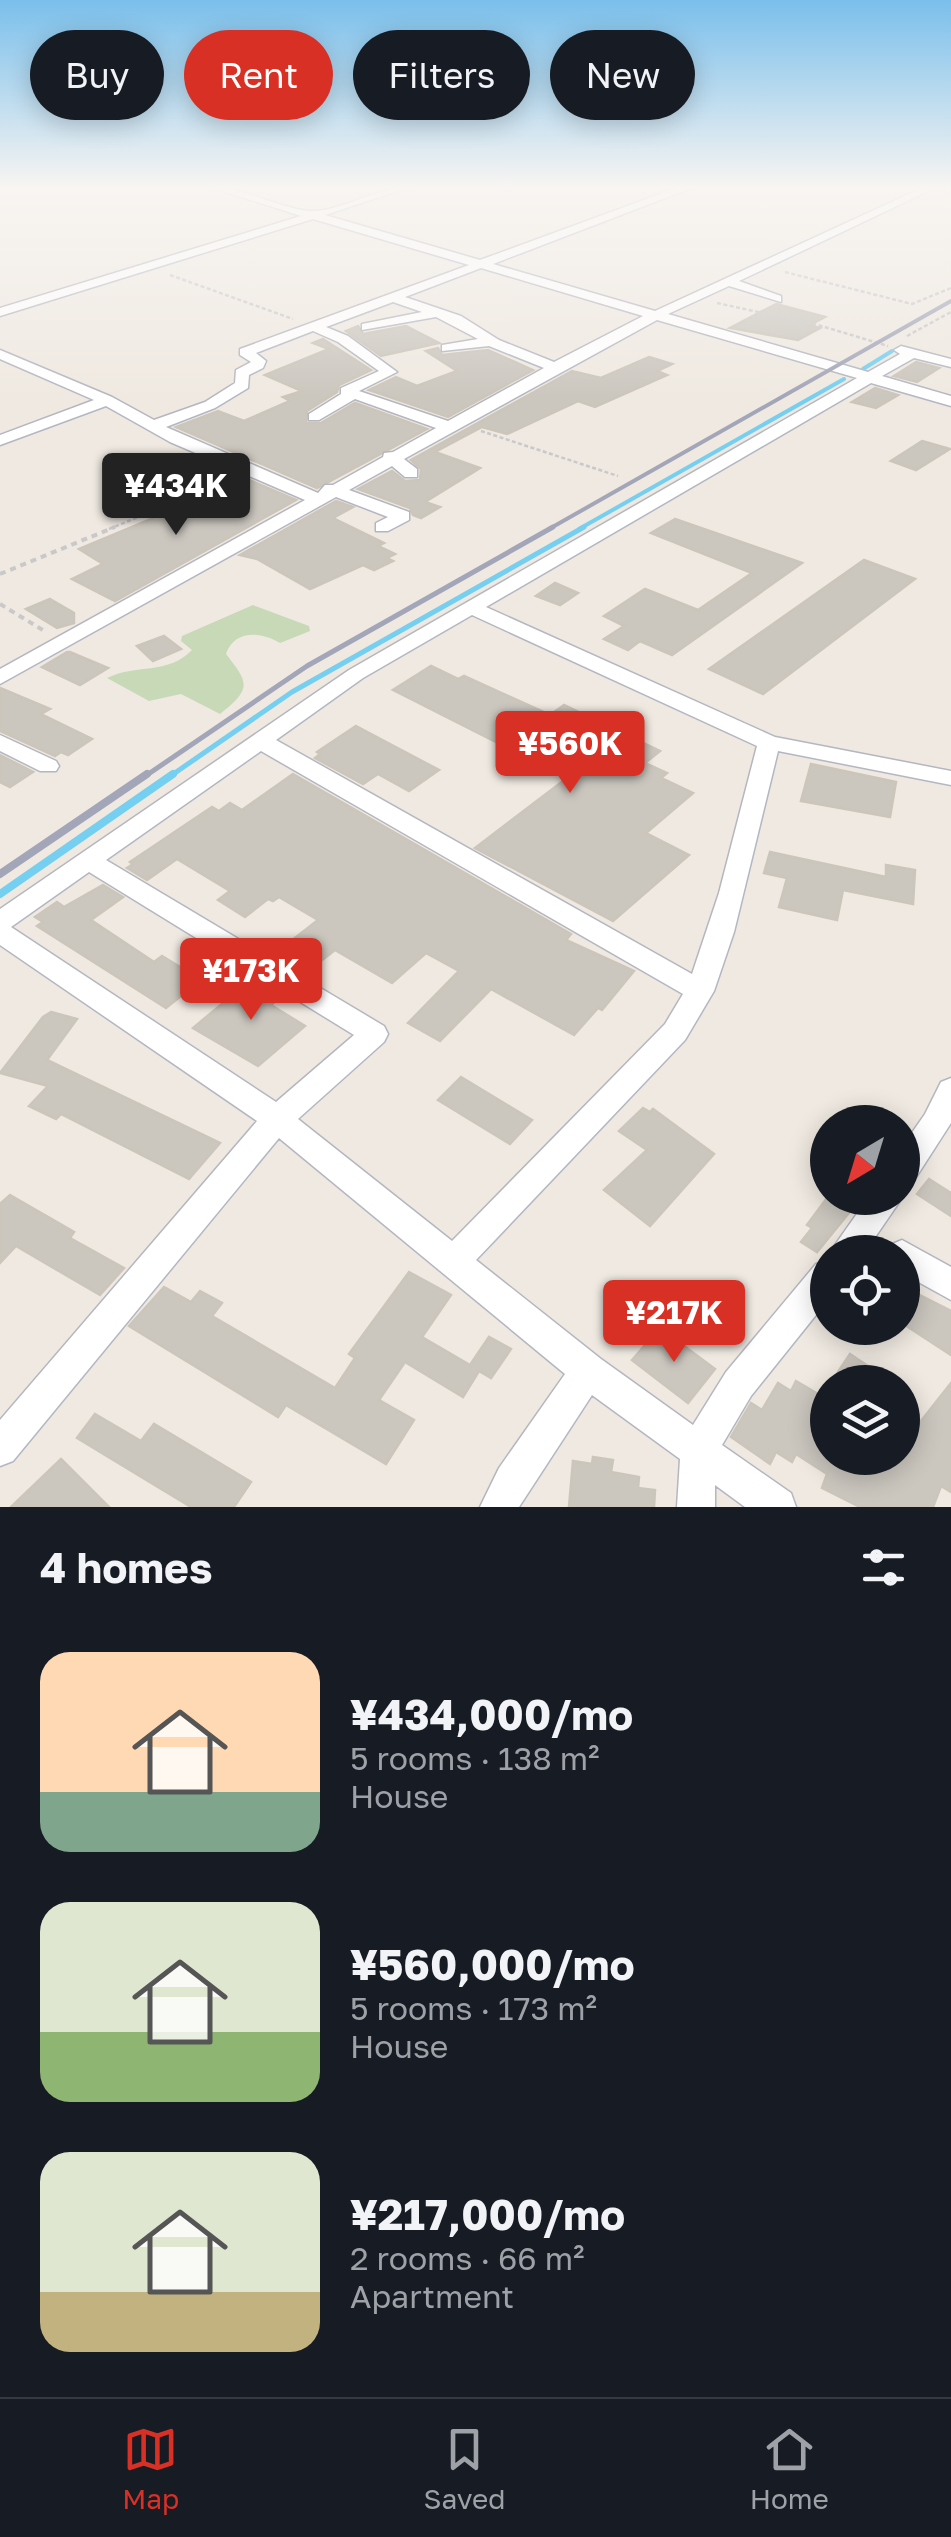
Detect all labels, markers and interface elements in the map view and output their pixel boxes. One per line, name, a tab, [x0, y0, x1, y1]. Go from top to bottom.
chip: Buy	[30, 30, 164, 120]
chip: Rent	[184, 30, 333, 120]
chip: Filters	[353, 30, 530, 120]
chip: New	[550, 30, 695, 120]
pin: ¥434K	[106, 453, 246, 538]
text: ¥434K	[124, 466, 228, 504]
pin: ¥560K	[500, 711, 640, 796]
text: ¥560K	[518, 724, 622, 762]
pin: ¥173K	[181, 938, 321, 1023]
text: ¥173K	[202, 951, 300, 989]
north arrow	[810, 1105, 920, 1215]
map controls	[810, 1105, 920, 1475]
button: locate	[810, 1235, 920, 1345]
pin: ¥217K	[604, 1280, 744, 1365]
text: ¥217K	[625, 1293, 723, 1331]
button: layers	[810, 1365, 920, 1475]
icon: filters	[856, 1540, 911, 1595]
text: 4 homes	[40, 1542, 212, 1592]
text: ¥434,000/mo	[350, 1689, 633, 1739]
icon: home	[120, 1692, 240, 1812]
text: 5 rooms · 138 m²	[350, 1739, 600, 1777]
text: House	[350, 1777, 448, 1815]
text: ¥560,000/mo	[350, 1939, 635, 1989]
icon: home	[120, 1942, 240, 2062]
text: 5 rooms · 173 m²	[350, 1989, 597, 2027]
text: House	[350, 2027, 448, 2065]
text: ¥217,000/mo	[350, 2189, 625, 2239]
icon: home	[120, 2192, 240, 2312]
text: 2 rooms · 66 m²	[350, 2239, 585, 2277]
text: Apartment	[350, 2277, 514, 2315]
tab: Map	[122, 2422, 179, 2515]
tab: Saved	[424, 2422, 505, 2515]
tab: Home	[750, 2422, 829, 2515]

